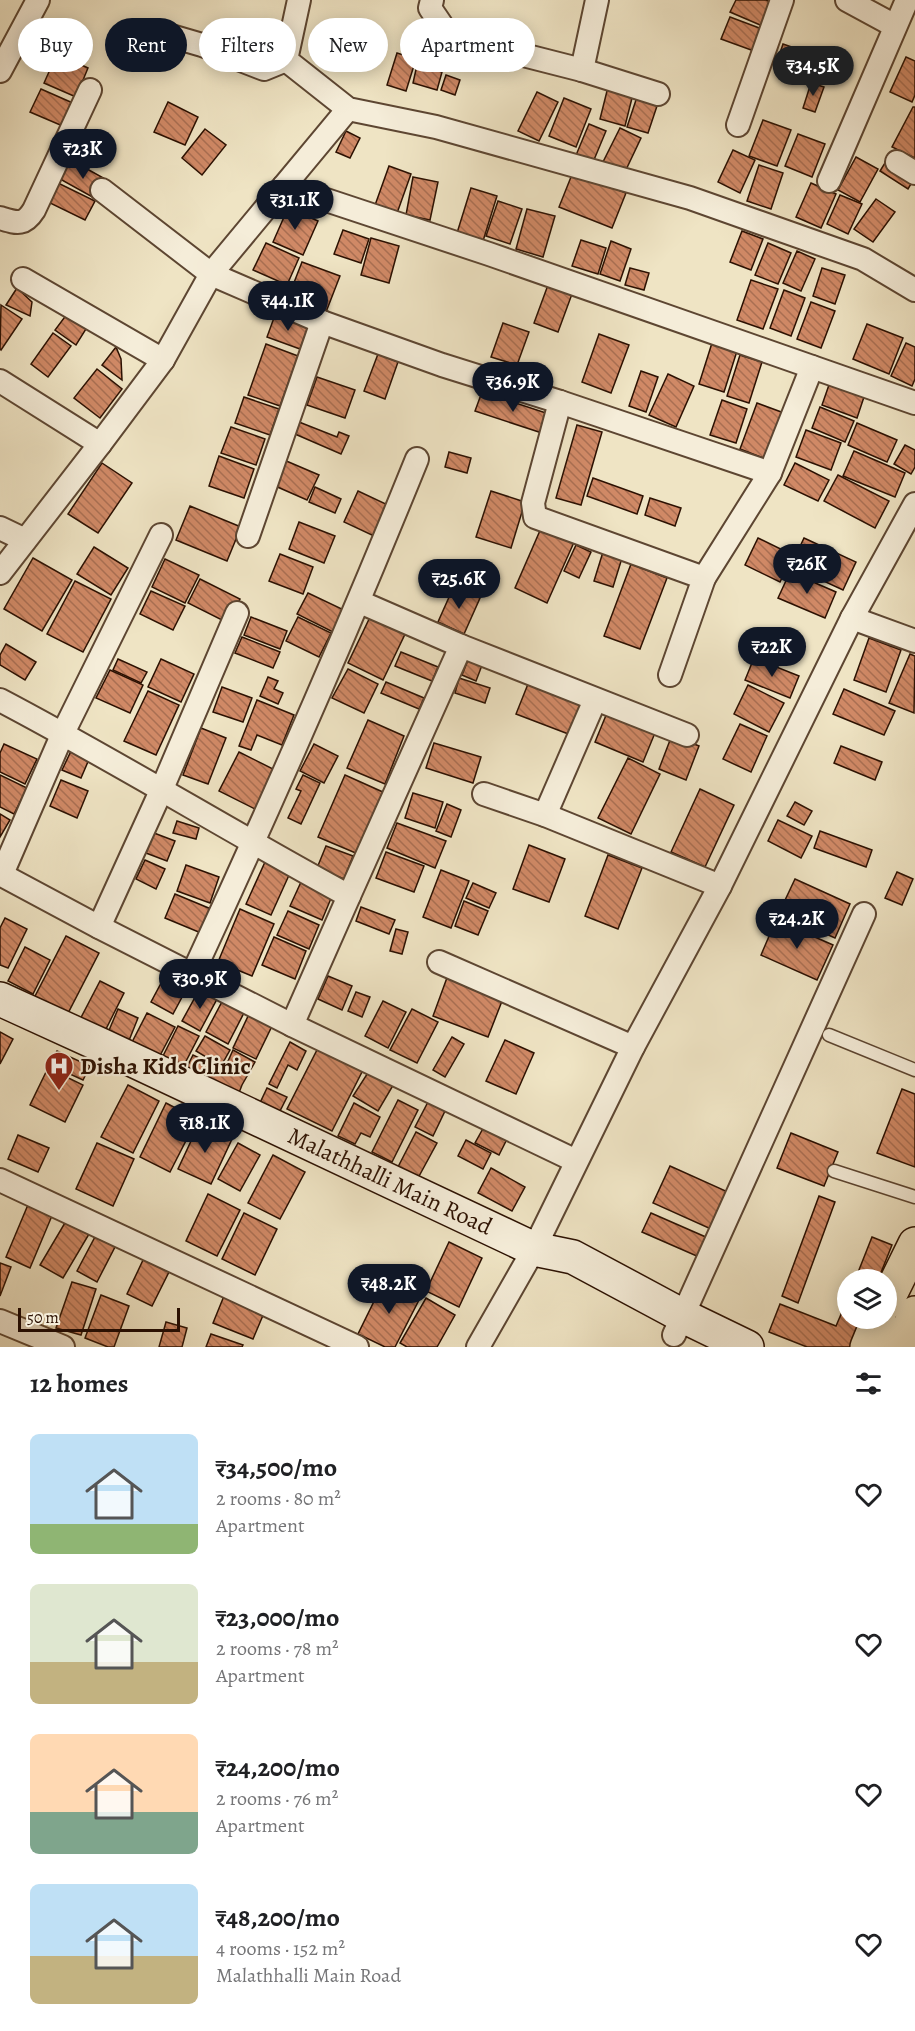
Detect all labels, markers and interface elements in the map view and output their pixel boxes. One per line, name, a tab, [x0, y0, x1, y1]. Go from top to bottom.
chip: Buy	[18, 18, 93, 72]
chip: Rent	[105, 18, 187, 72]
chip: Filters	[199, 18, 296, 72]
chip: New	[308, 18, 388, 72]
chip: Apartment	[400, 18, 535, 72]
pin: ₹34.5K	[764, 46, 862, 97]
text: ₹34.5K	[787, 52, 839, 79]
pin: ₹23K	[47, 129, 119, 180]
text: ₹23K	[64, 135, 102, 162]
pin: ₹31.1K	[246, 180, 344, 231]
text: ₹31.1K	[270, 186, 320, 213]
pin: ₹44.1K	[239, 281, 337, 332]
text: ₹44.1K	[262, 287, 314, 314]
pin: ₹36.9K	[464, 362, 562, 413]
text: ₹36.9K	[486, 368, 540, 395]
pin: ₹26K	[771, 544, 843, 595]
text: ₹26K	[787, 550, 827, 577]
pin: ₹25.6K	[410, 559, 508, 610]
text: ₹25.6K	[432, 565, 486, 592]
pin: ₹22K	[736, 627, 808, 678]
text: ₹22K	[752, 633, 792, 660]
pin: ₹24.2K	[748, 899, 846, 950]
text: ₹24.2K	[770, 905, 824, 932]
pin: ₹30.9K	[151, 959, 249, 1010]
text: ₹30.9K	[173, 965, 227, 992]
hospital icon: Disha Kids Clinic	[43, 1050, 75, 1092]
place label: Disha Kids Clinic	[80, 1050, 251, 1082]
pin: ₹18.1K	[156, 1103, 254, 1154]
text: ₹18.1K	[180, 1109, 230, 1136]
street label: Malathhalli Main Road	[283, 1120, 498, 1242]
pin: ₹48.2K	[340, 1264, 438, 1315]
map controls	[837, 1269, 897, 1329]
button: layers	[837, 1269, 897, 1329]
text: ₹48.2K	[362, 1270, 416, 1297]
scale bar	[18, 1305, 180, 1332]
text: 50 m	[27, 1307, 59, 1329]
text: 12 homes	[30, 1366, 128, 1401]
icon: filters	[852, 1367, 885, 1400]
text: ₹34,500/mo	[216, 1450, 337, 1485]
icon: home	[78, 1458, 150, 1530]
icon: heart	[852, 1478, 885, 1511]
text: 2 rooms · 80 m²	[216, 1485, 341, 1512]
text: Apartment	[216, 1512, 305, 1539]
text: ₹23,000/mo	[216, 1600, 339, 1635]
icon: home	[78, 1608, 150, 1680]
icon: heart	[852, 1628, 885, 1661]
text: 2 rooms · 78 m²	[216, 1635, 339, 1662]
text: Apartment	[216, 1662, 305, 1689]
text: ₹24,200/mo	[216, 1750, 340, 1785]
icon: home	[78, 1758, 150, 1830]
icon: heart	[852, 1778, 885, 1811]
text: 2 rooms · 76 m²	[216, 1785, 338, 1812]
text: Apartment	[216, 1812, 305, 1839]
text: ₹48,200/mo	[216, 1900, 340, 1935]
icon: home	[78, 1908, 150, 1980]
icon: heart	[852, 1928, 885, 1961]
text: 4 rooms · 152 m²	[216, 1935, 345, 1962]
text: Malathhalli Main Road	[216, 1962, 401, 1989]

